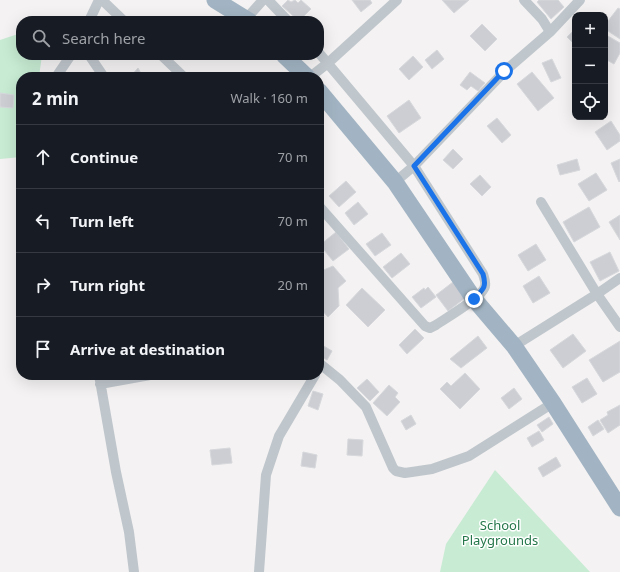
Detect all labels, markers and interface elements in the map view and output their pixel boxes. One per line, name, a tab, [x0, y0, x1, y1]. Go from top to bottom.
map controls	[572, 12, 608, 120]
button: +	[572, 12, 608, 48]
search box	[16, 16, 324, 60]
icon: search	[30, 27, 52, 49]
text: Search here	[62, 28, 145, 48]
button: −	[572, 48, 608, 84]
route start	[495, 62, 513, 80]
button: locate	[572, 84, 608, 120]
text: 2 min	[32, 87, 79, 110]
text: Walk · 160 m	[230, 89, 308, 107]
icon: ahead	[32, 146, 54, 168]
text: Continue	[70, 147, 138, 167]
text: 70 m	[278, 148, 308, 166]
icon: left	[32, 210, 54, 232]
text: Turn left	[70, 211, 134, 231]
text: 70 m	[278, 212, 308, 230]
icon: right	[32, 274, 54, 296]
text: Turn right	[70, 275, 145, 295]
text: 20 m	[278, 276, 308, 294]
route end	[465, 290, 483, 308]
icon: arrive	[32, 338, 54, 360]
text: Arrive at destination	[70, 339, 225, 359]
park label: School Playgrounds	[462, 516, 538, 549]

